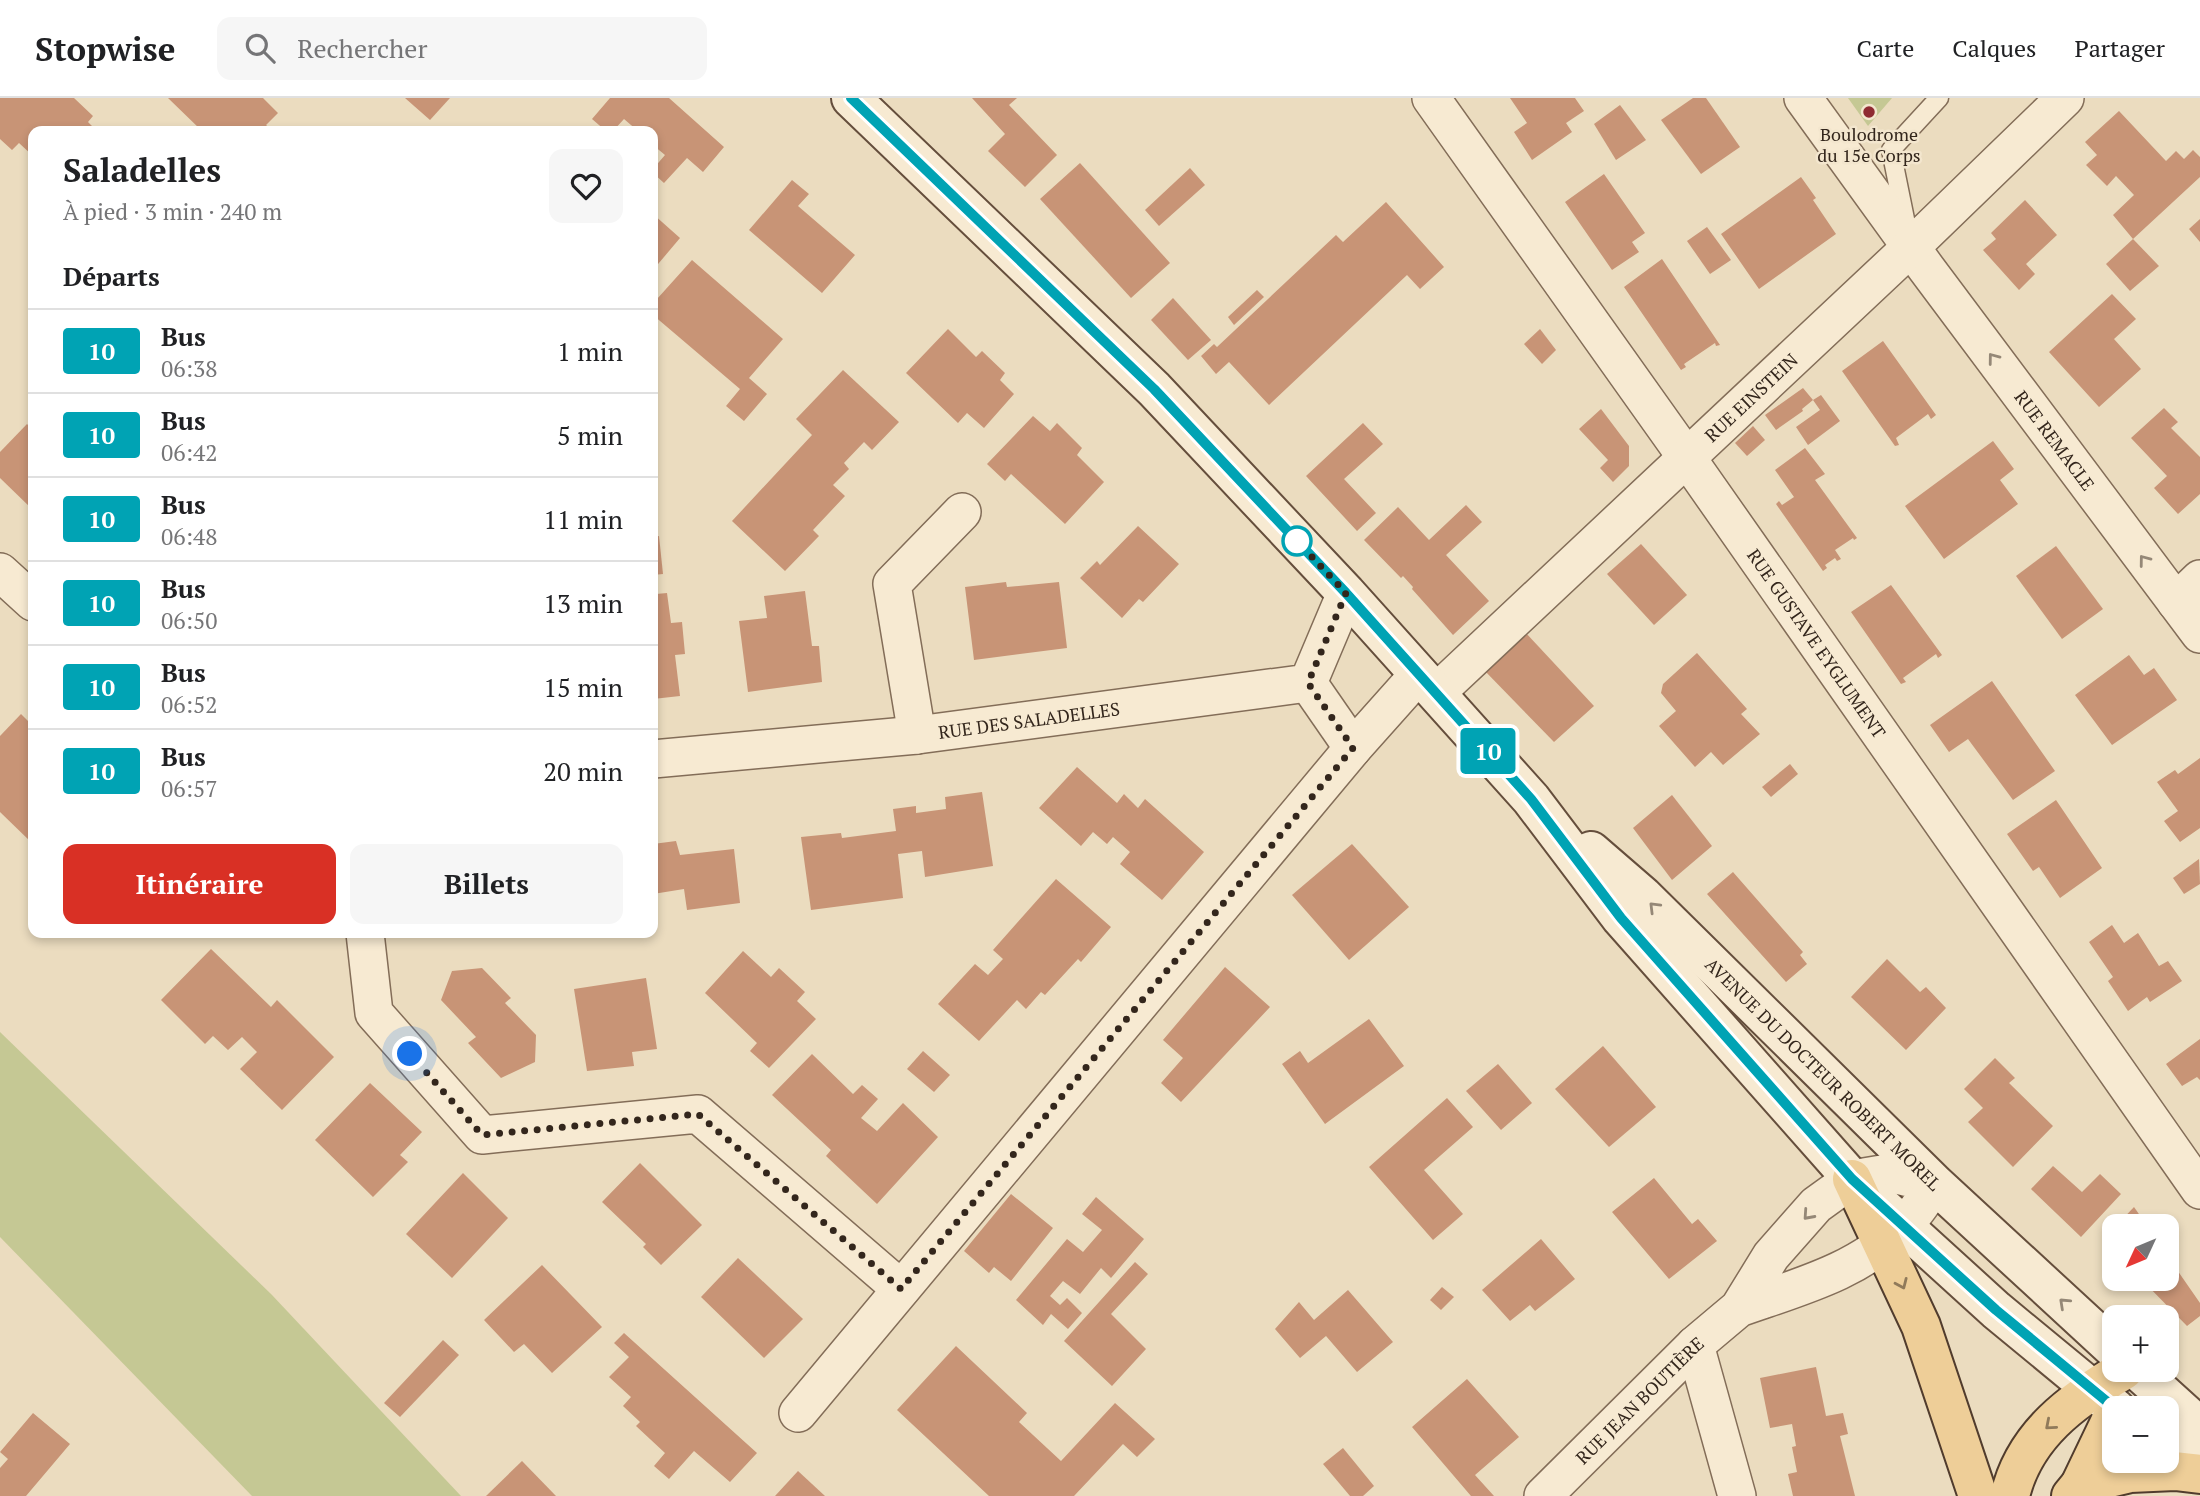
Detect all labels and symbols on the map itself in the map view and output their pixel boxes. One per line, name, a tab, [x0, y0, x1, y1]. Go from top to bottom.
marker: Boulodrome du 15e Corps	[1861, 104, 1877, 120]
place label: Boulodrome du 15e Corps	[1817, 122, 1921, 167]
street label: RUE EINSTEIN	[1699, 348, 1803, 447]
one-way arrow	[1989, 353, 2002, 366]
street label: RUE REMACLE	[2010, 385, 2100, 495]
unlabelled marker	[1282, 526, 1312, 556]
street label: RUE GUSTAVE EYGLUMENT	[1742, 544, 1892, 743]
one-way arrow	[2140, 555, 2153, 568]
street label: RUE DES SALADELLES	[937, 696, 1121, 744]
line badge: 10	[1456, 728, 1520, 774]
one-way arrow	[1649, 902, 1662, 915]
street label: AVENUE DU DOCTEUR ROBERT MOREL	[1700, 952, 1946, 1196]
your location	[392, 1036, 427, 1071]
one-way arrow	[1804, 1206, 1816, 1219]
north arrow	[2102, 1214, 2179, 1292]
one-way arrow	[1894, 1277, 1908, 1290]
one-way arrow	[2059, 1299, 2072, 1311]
street label: RUE JEAN BOUTIÈRE	[1570, 1331, 1708, 1469]
one-way arrow	[2045, 1417, 2058, 1429]

